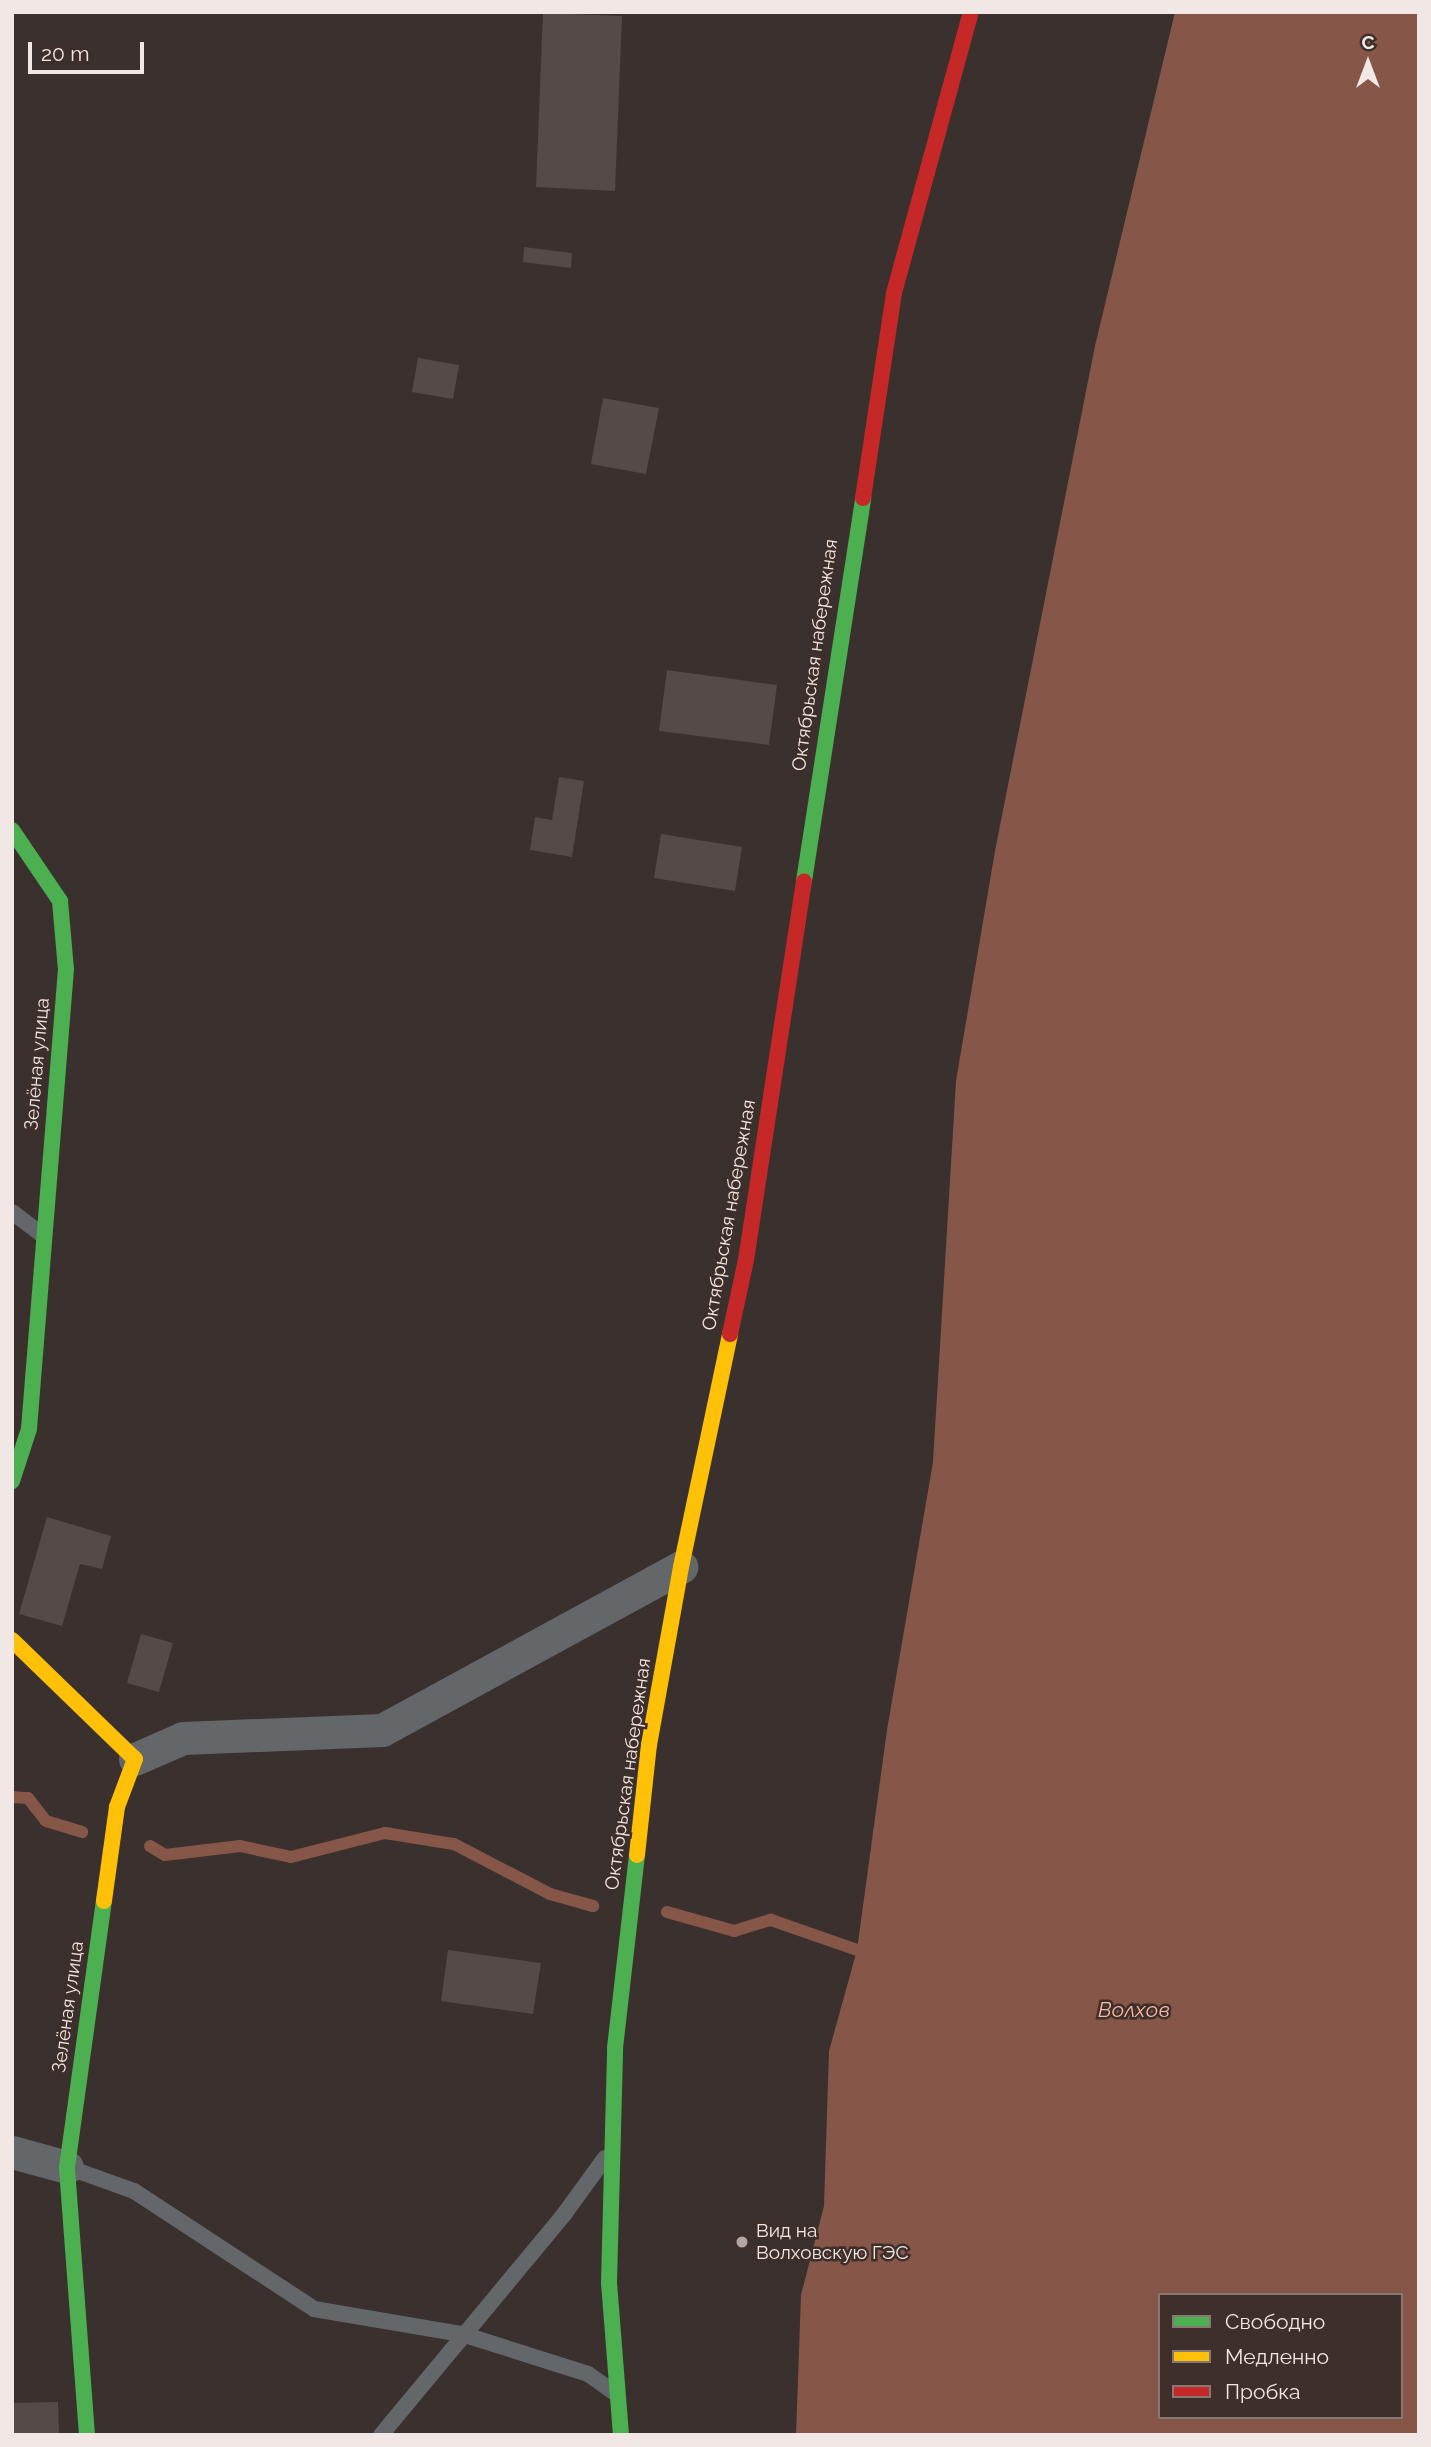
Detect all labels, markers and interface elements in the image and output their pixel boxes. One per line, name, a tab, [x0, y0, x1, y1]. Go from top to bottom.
scale bar	[32, 28, 147, 72]
north arrow	[1333, 28, 1403, 98]
text: С	[1361, 31, 1375, 53]
text: 20 m	[41, 41, 89, 66]
street label: Октябрьская набережная	[787, 538, 843, 772]
street label: Зелёная улица	[20, 997, 54, 1131]
street label: Октябрьская набережная	[697, 1098, 761, 1332]
street label: Октябрьская набережная	[600, 1657, 656, 1891]
street label: Зелёная улица	[47, 1939, 89, 2075]
water label: Волхов	[1098, 1997, 1170, 2023]
place label: Вид на Волховскую ГЭС	[756, 2220, 908, 2264]
marker: Вид на Волховскую ГЭС	[734, 2234, 750, 2250]
legend	[1158, 2293, 1403, 2419]
text: Свободно	[1225, 2309, 1325, 2334]
text: Медленно	[1225, 2344, 1329, 2369]
text: Пробка	[1225, 2379, 1301, 2404]

